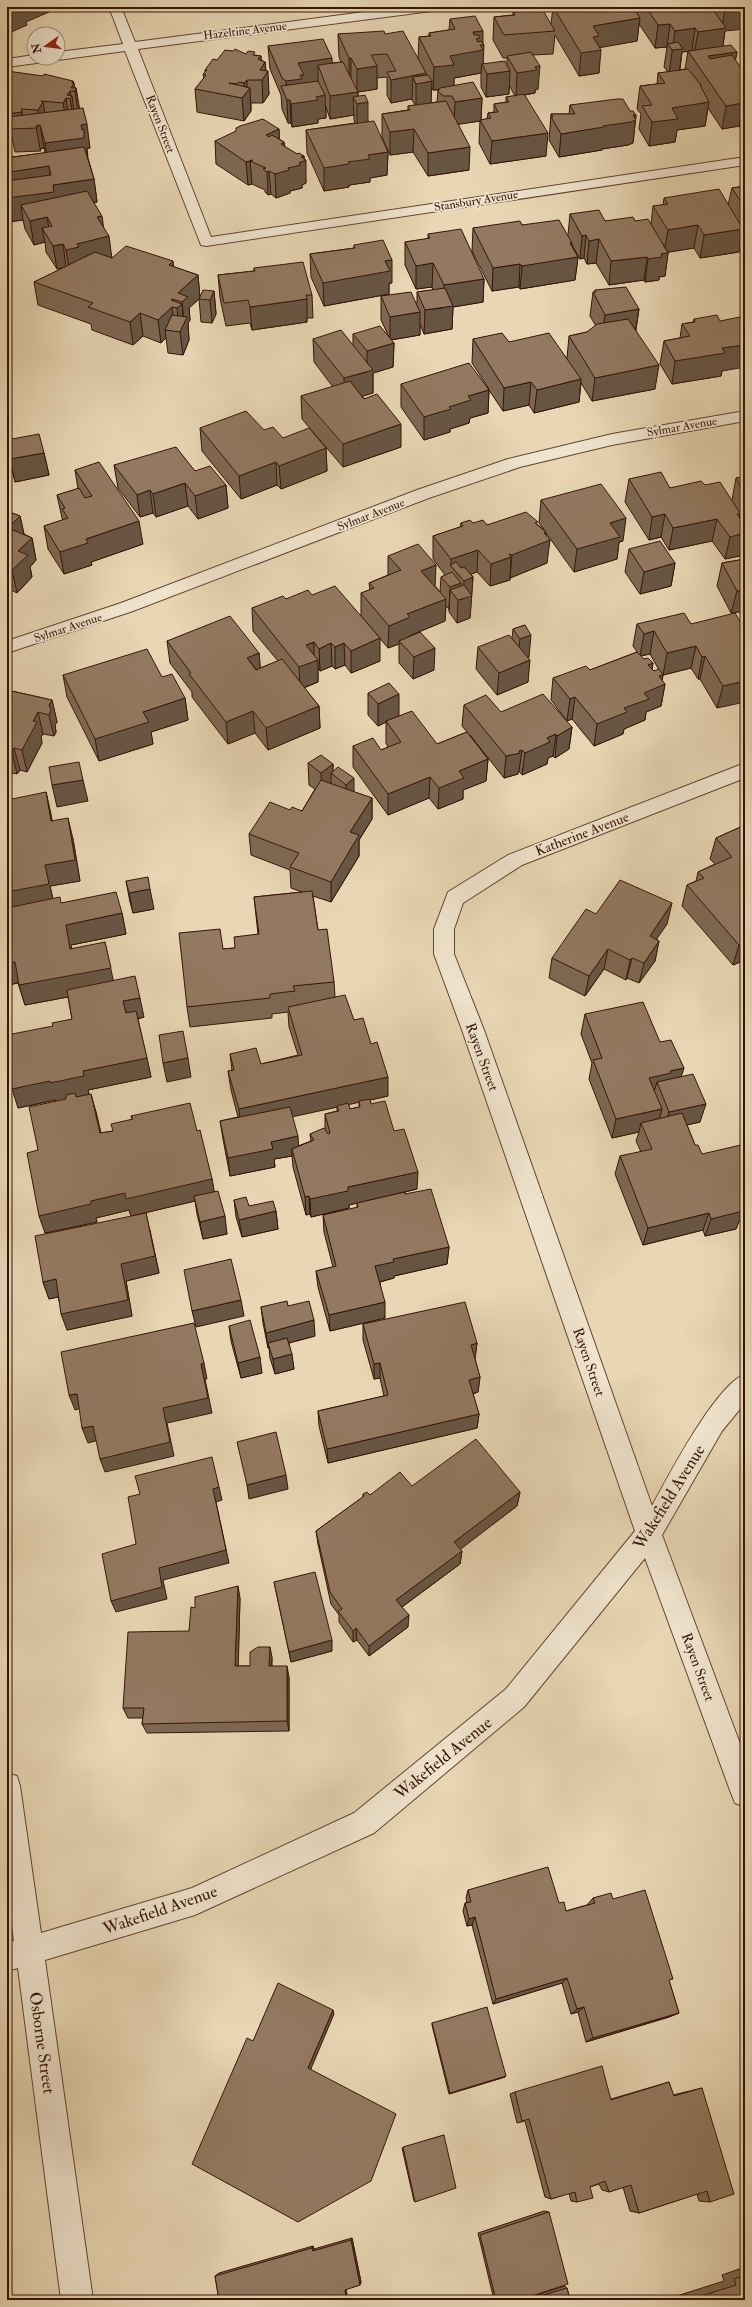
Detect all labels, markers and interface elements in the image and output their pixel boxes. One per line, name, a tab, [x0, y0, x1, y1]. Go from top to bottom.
street label: Hazeltine Avenue	[202, 18, 288, 44]
north arrow	[26, 26, 66, 66]
text: N	[29, 41, 45, 56]
street label: Rayen Street	[142, 93, 178, 155]
street label: Stansbury Avenue	[433, 187, 519, 215]
street label: Sylmar Avenue	[646, 413, 718, 441]
street label: Sylmar Avenue	[335, 495, 407, 535]
street label: Sylmar Avenue	[32, 610, 104, 646]
street label: Katherine Avenue	[533, 808, 631, 860]
street label: Rayen Street	[461, 1021, 502, 1094]
street label: Rayen Street	[568, 1325, 609, 1399]
street label: Wakefield Avenue	[628, 1441, 710, 1554]
street label: Rayen Street	[677, 1631, 718, 1704]
street label: Wakefield Avenue	[389, 1712, 496, 1804]
street label: Wakefield Avenue	[99, 1881, 220, 1940]
street label: Osborne Street	[24, 1991, 60, 2096]

